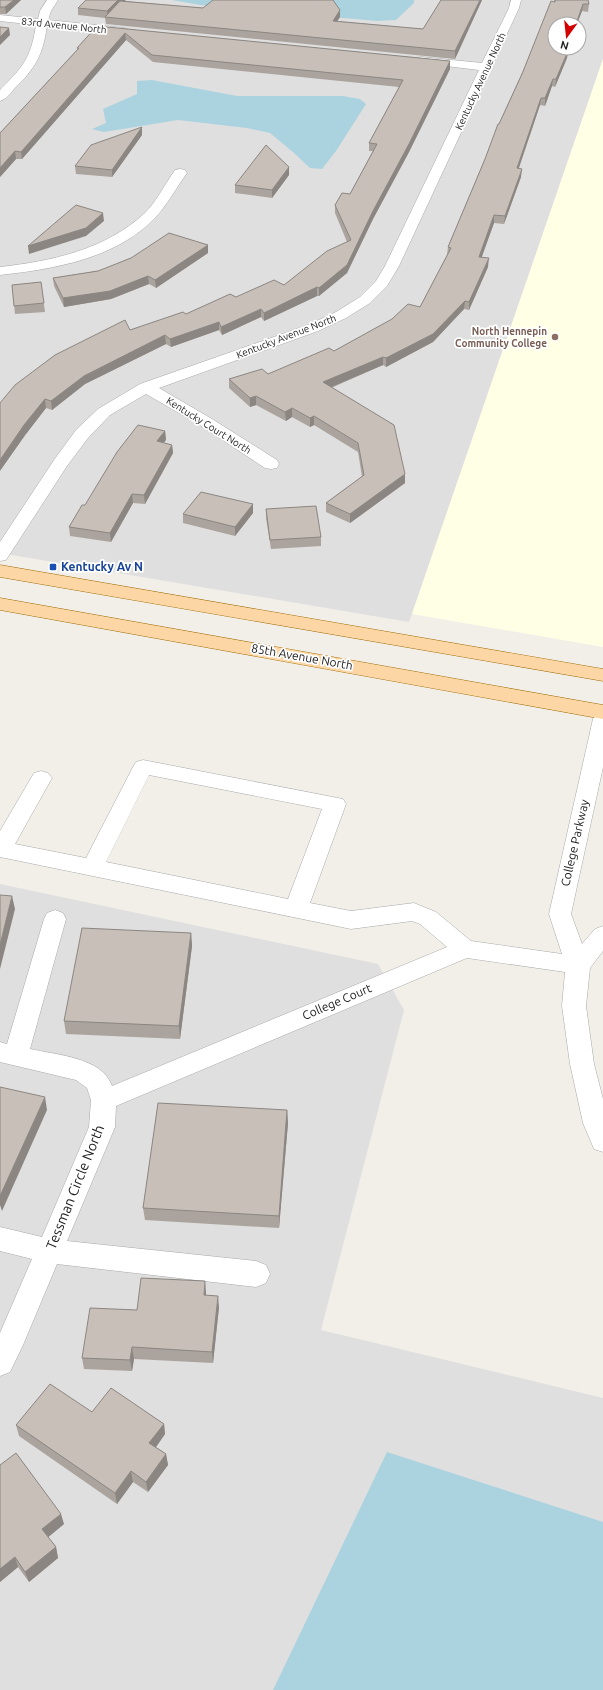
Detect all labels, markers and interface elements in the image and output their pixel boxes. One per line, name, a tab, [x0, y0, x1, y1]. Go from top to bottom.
street label: 83rd Avenue North	[21, 16, 107, 35]
north arrow	[547, 16, 587, 56]
street label: Kentucky Avenue North	[453, 31, 508, 132]
text: N	[559, 39, 570, 53]
street label: Kentucky Avenue North	[235, 312, 338, 361]
place label: North Hennepin Community College	[455, 326, 547, 349]
marker: North Hennepin Community College	[550, 332, 560, 342]
street label: Kentucky Court North	[164, 395, 253, 456]
place label: Kentucky Av N	[61, 560, 143, 573]
marker: Kentucky Av N	[48, 562, 58, 572]
street label: 85th Avenue North	[250, 641, 354, 672]
street label: College Parkway	[558, 798, 591, 888]
street label: College Court	[300, 981, 374, 1022]
street label: Tessman Circle North	[43, 1122, 107, 1252]

